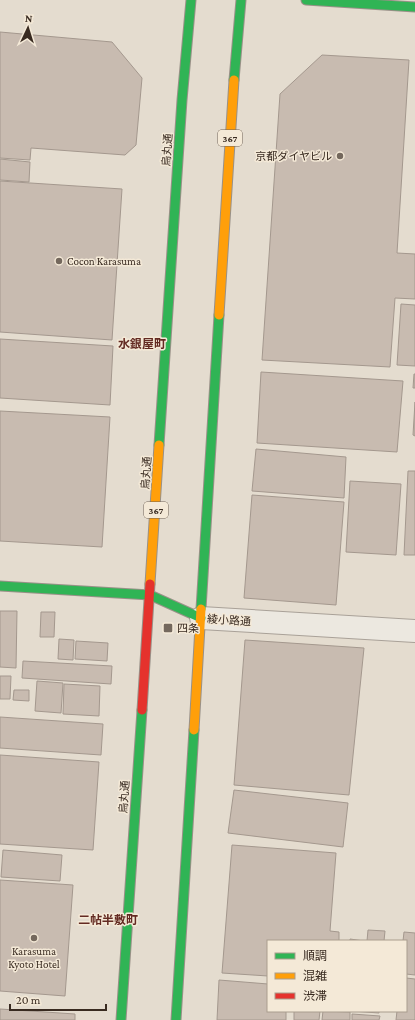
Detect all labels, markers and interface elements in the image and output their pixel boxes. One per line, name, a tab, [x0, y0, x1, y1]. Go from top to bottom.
north arrow	[8, 8, 48, 48]
text: N	[25, 12, 33, 24]
road number: 367	[218, 130, 242, 146]
street label: 烏丸通	[160, 133, 174, 167]
place label: 京都ダイヤビル	[255, 150, 332, 162]
marker: 京都ダイヤビル	[335, 151, 345, 161]
place label: Cocon Karasuma	[67, 255, 141, 267]
marker: Cocon Karasuma	[54, 256, 64, 266]
district label: 水銀屋町	[118, 337, 166, 351]
street label: 烏丸通	[139, 456, 153, 490]
road number: 367	[144, 502, 168, 518]
street label: 綾小路通	[207, 612, 251, 628]
marker: 四条	[162, 622, 174, 634]
place label: 四条	[177, 622, 199, 634]
street label: 烏丸通	[117, 780, 131, 814]
district label: 二帖半敷町	[78, 913, 138, 927]
marker: Karasuma Kyoto Hotel	[29, 933, 39, 943]
legend	[267, 940, 407, 1012]
place label: Karasuma Kyoto Hotel	[8, 945, 60, 971]
text: 順調	[303, 949, 327, 963]
text: 混雑	[303, 969, 327, 983]
scale bar	[10, 986, 106, 1012]
text: 渋滞	[303, 989, 327, 1003]
text: 20 m	[16, 993, 41, 1007]

